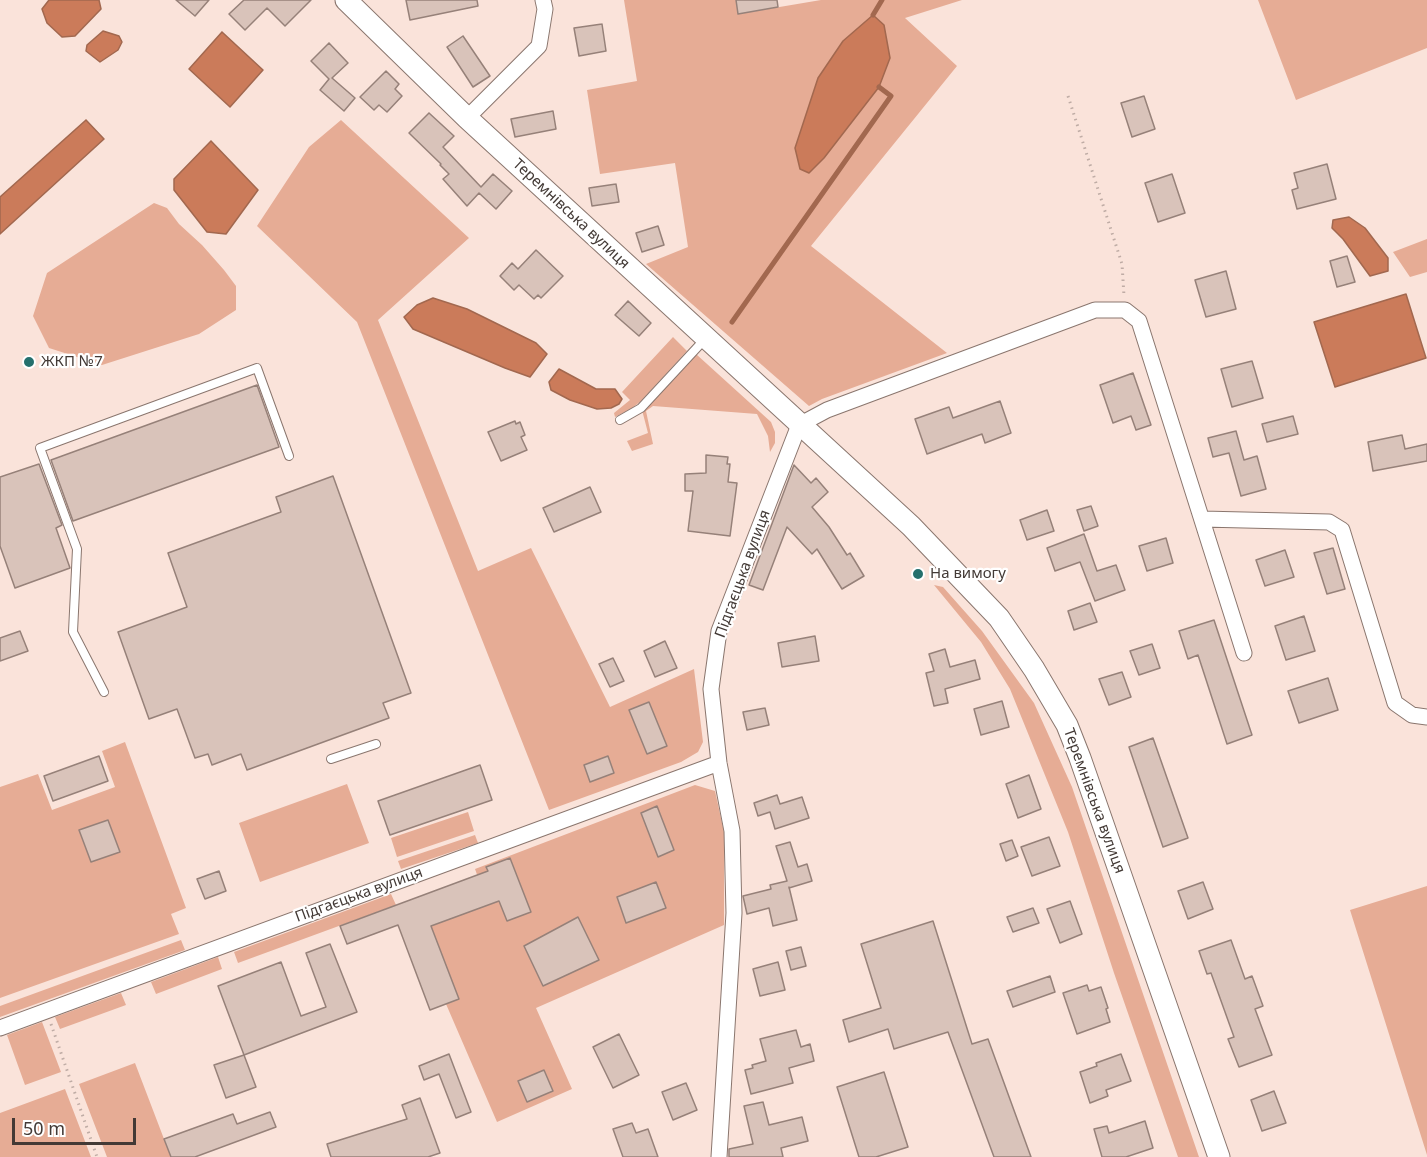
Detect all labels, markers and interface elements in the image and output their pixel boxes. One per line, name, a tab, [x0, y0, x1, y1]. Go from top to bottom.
street label: Теремнівська вулиця	[509, 155, 633, 273]
place label: ЖКП №7	[41, 353, 103, 371]
marker: ЖКП №7	[22, 355, 36, 369]
street label: Підгаєцька вулиця	[712, 508, 774, 640]
place label: На вимогу	[930, 565, 1006, 583]
marker: На вимогу	[911, 567, 925, 581]
street label: Теремнівська вулиця	[1059, 726, 1129, 876]
street label: Підгаєцька вулиця	[293, 864, 425, 926]
scale bar	[15, 1106, 140, 1144]
text: 50 m	[23, 1116, 65, 1140]

